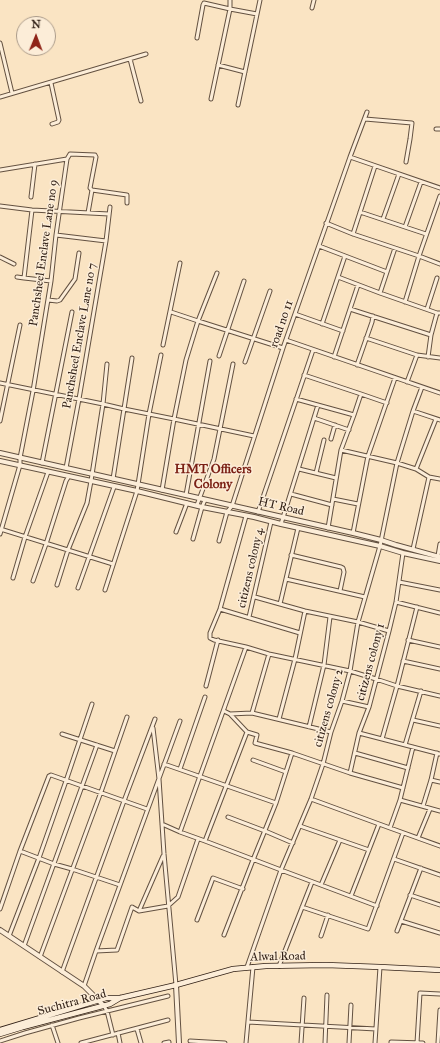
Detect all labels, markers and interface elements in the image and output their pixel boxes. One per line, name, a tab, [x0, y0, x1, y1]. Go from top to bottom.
north arrow	[16, 16, 56, 56]
text: N	[31, 18, 41, 31]
street label: Panchsheel Enclave Lane no 9	[27, 179, 61, 327]
street label: Panchsheel Enclave Lane no 7	[60, 262, 100, 410]
street label: road no 11	[267, 299, 297, 349]
district label: HMT Officers Colony	[174, 462, 252, 493]
street label: HT Road	[257, 495, 305, 519]
street label: citizens colony 4	[235, 527, 267, 609]
street label: citizens colony 1	[354, 622, 388, 702]
street label: citizens colony 2	[311, 667, 347, 749]
street label: Alwal Road	[250, 949, 306, 965]
street label: Suchitra Road	[36, 987, 108, 1019]

